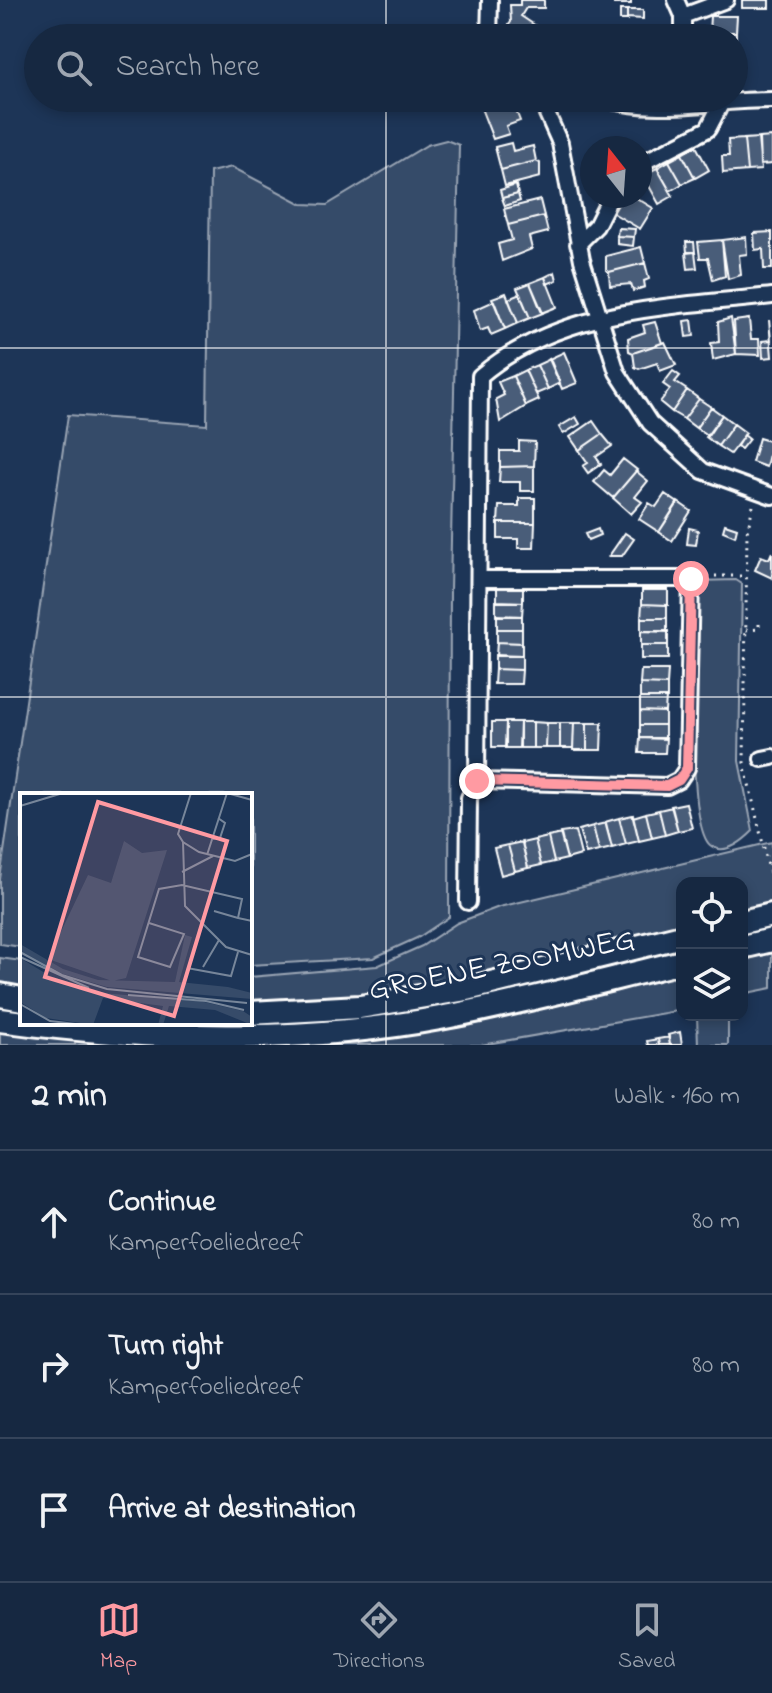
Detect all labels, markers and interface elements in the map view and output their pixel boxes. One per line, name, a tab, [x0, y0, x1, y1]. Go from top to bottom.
search box	[24, 24, 748, 112]
icon: search	[52, 46, 96, 90]
text: Search here	[116, 46, 260, 90]
north arrow	[580, 136, 652, 208]
route start	[673, 561, 709, 597]
route end	[459, 763, 495, 799]
inset map	[20, 793, 252, 1025]
map controls	[676, 877, 748, 1021]
button: locate	[676, 877, 748, 949]
street label: GROENE ZOOMWEG	[365, 917, 639, 1015]
button: layers	[676, 949, 748, 1021]
text: 2 min	[32, 1072, 107, 1122]
text: Walk · 160 m	[614, 1078, 740, 1116]
text: Continue	[108, 1181, 216, 1225]
icon: ahead	[32, 1200, 76, 1244]
text: 80 m	[692, 1203, 740, 1241]
text: Kamperfoeliedreef	[108, 1225, 303, 1263]
text: Turn right	[108, 1325, 223, 1369]
icon: right	[32, 1344, 76, 1388]
text: 80 m	[692, 1347, 740, 1385]
text: Kamperfoeliedreef	[108, 1369, 303, 1407]
icon: arrive	[32, 1488, 76, 1532]
text: Arrive at destination	[108, 1488, 356, 1532]
tab: Map	[97, 1598, 141, 1678]
tab: Directions	[334, 1598, 425, 1678]
tab: Saved	[618, 1598, 675, 1678]

